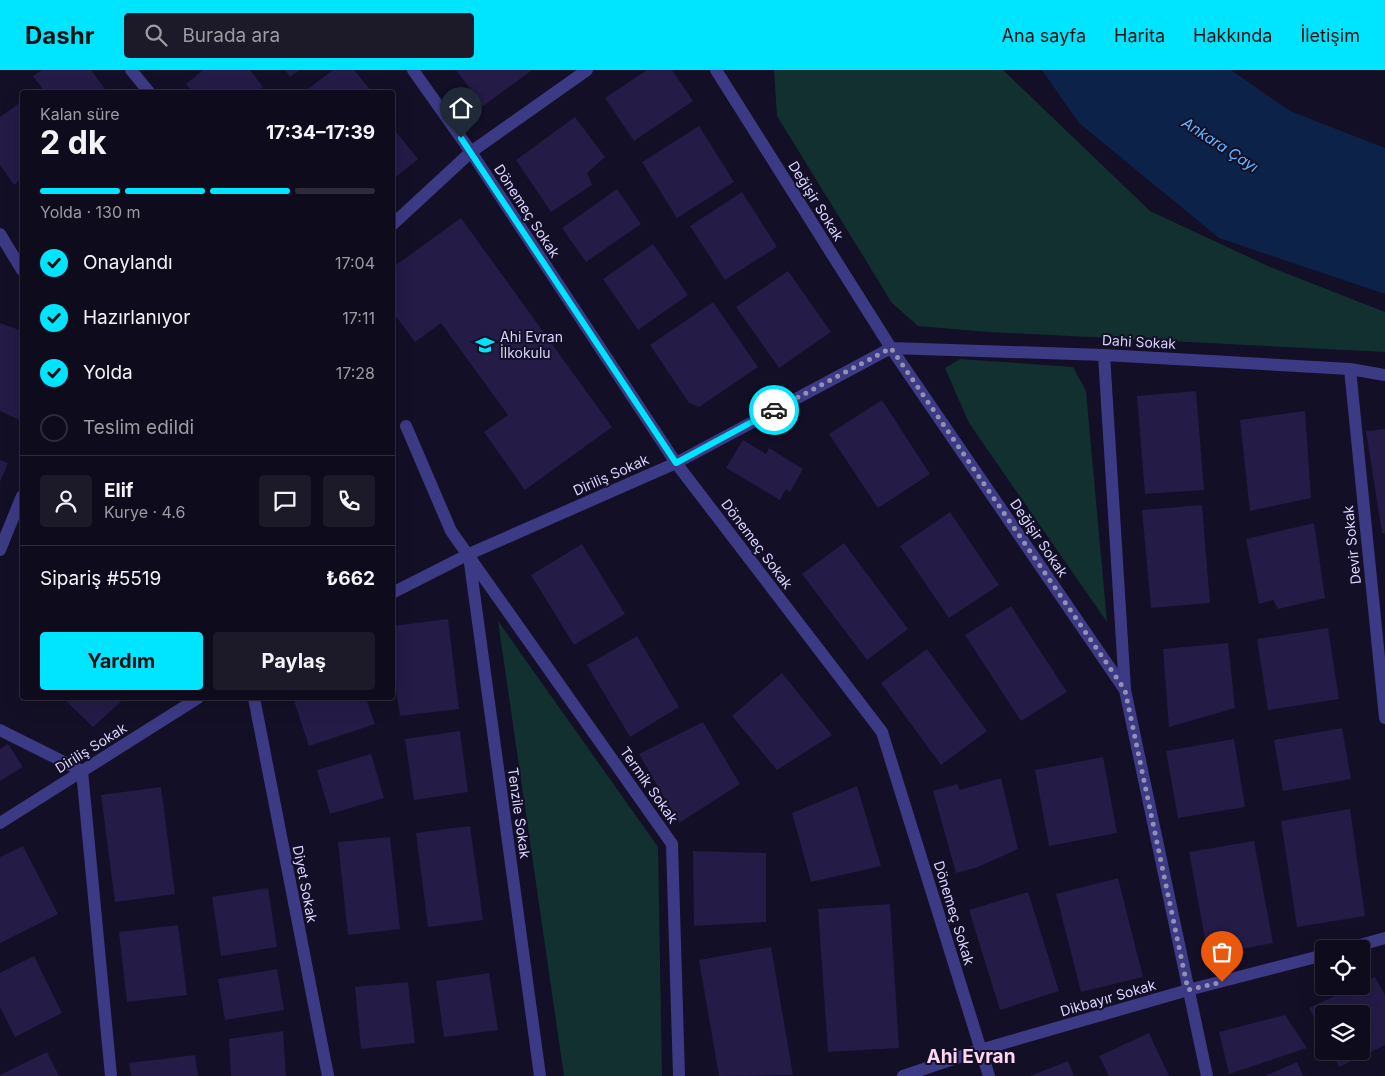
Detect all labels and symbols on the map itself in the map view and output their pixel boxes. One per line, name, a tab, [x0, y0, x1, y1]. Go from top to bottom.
pin	[440, 87, 482, 138]
water label: Ankara Çayı	[1178, 112, 1262, 176]
street label: Değişir Sokak	[785, 158, 848, 244]
street label: Dönemeç Sokak	[491, 161, 564, 261]
place label: Ahi Evran İlkokulu	[500, 328, 563, 361]
street label: Dahi Sokak	[1102, 331, 1177, 352]
school or university icon: Ahi Evran İlkokulu	[474, 334, 496, 356]
courier	[749, 385, 799, 435]
street label: Diriliş Sokak	[570, 450, 652, 499]
street label: Dönemeç Sokak	[718, 495, 797, 592]
street label: Değişir Sokak	[1007, 495, 1072, 580]
street label: Devir Sokak	[1339, 505, 1364, 585]
street label: Diriliş Sokak	[52, 719, 130, 776]
street label: Termik Sokak	[617, 743, 682, 826]
street label: Tenzile Sokak	[505, 766, 534, 860]
street label: Diyet Sokak	[290, 844, 321, 924]
street label: Dönemeç Sokak	[931, 859, 978, 967]
pin	[1201, 931, 1243, 982]
street label: Dikbayır Sokak	[1058, 976, 1158, 1019]
district label: Ahi Evran	[927, 1045, 1015, 1068]

